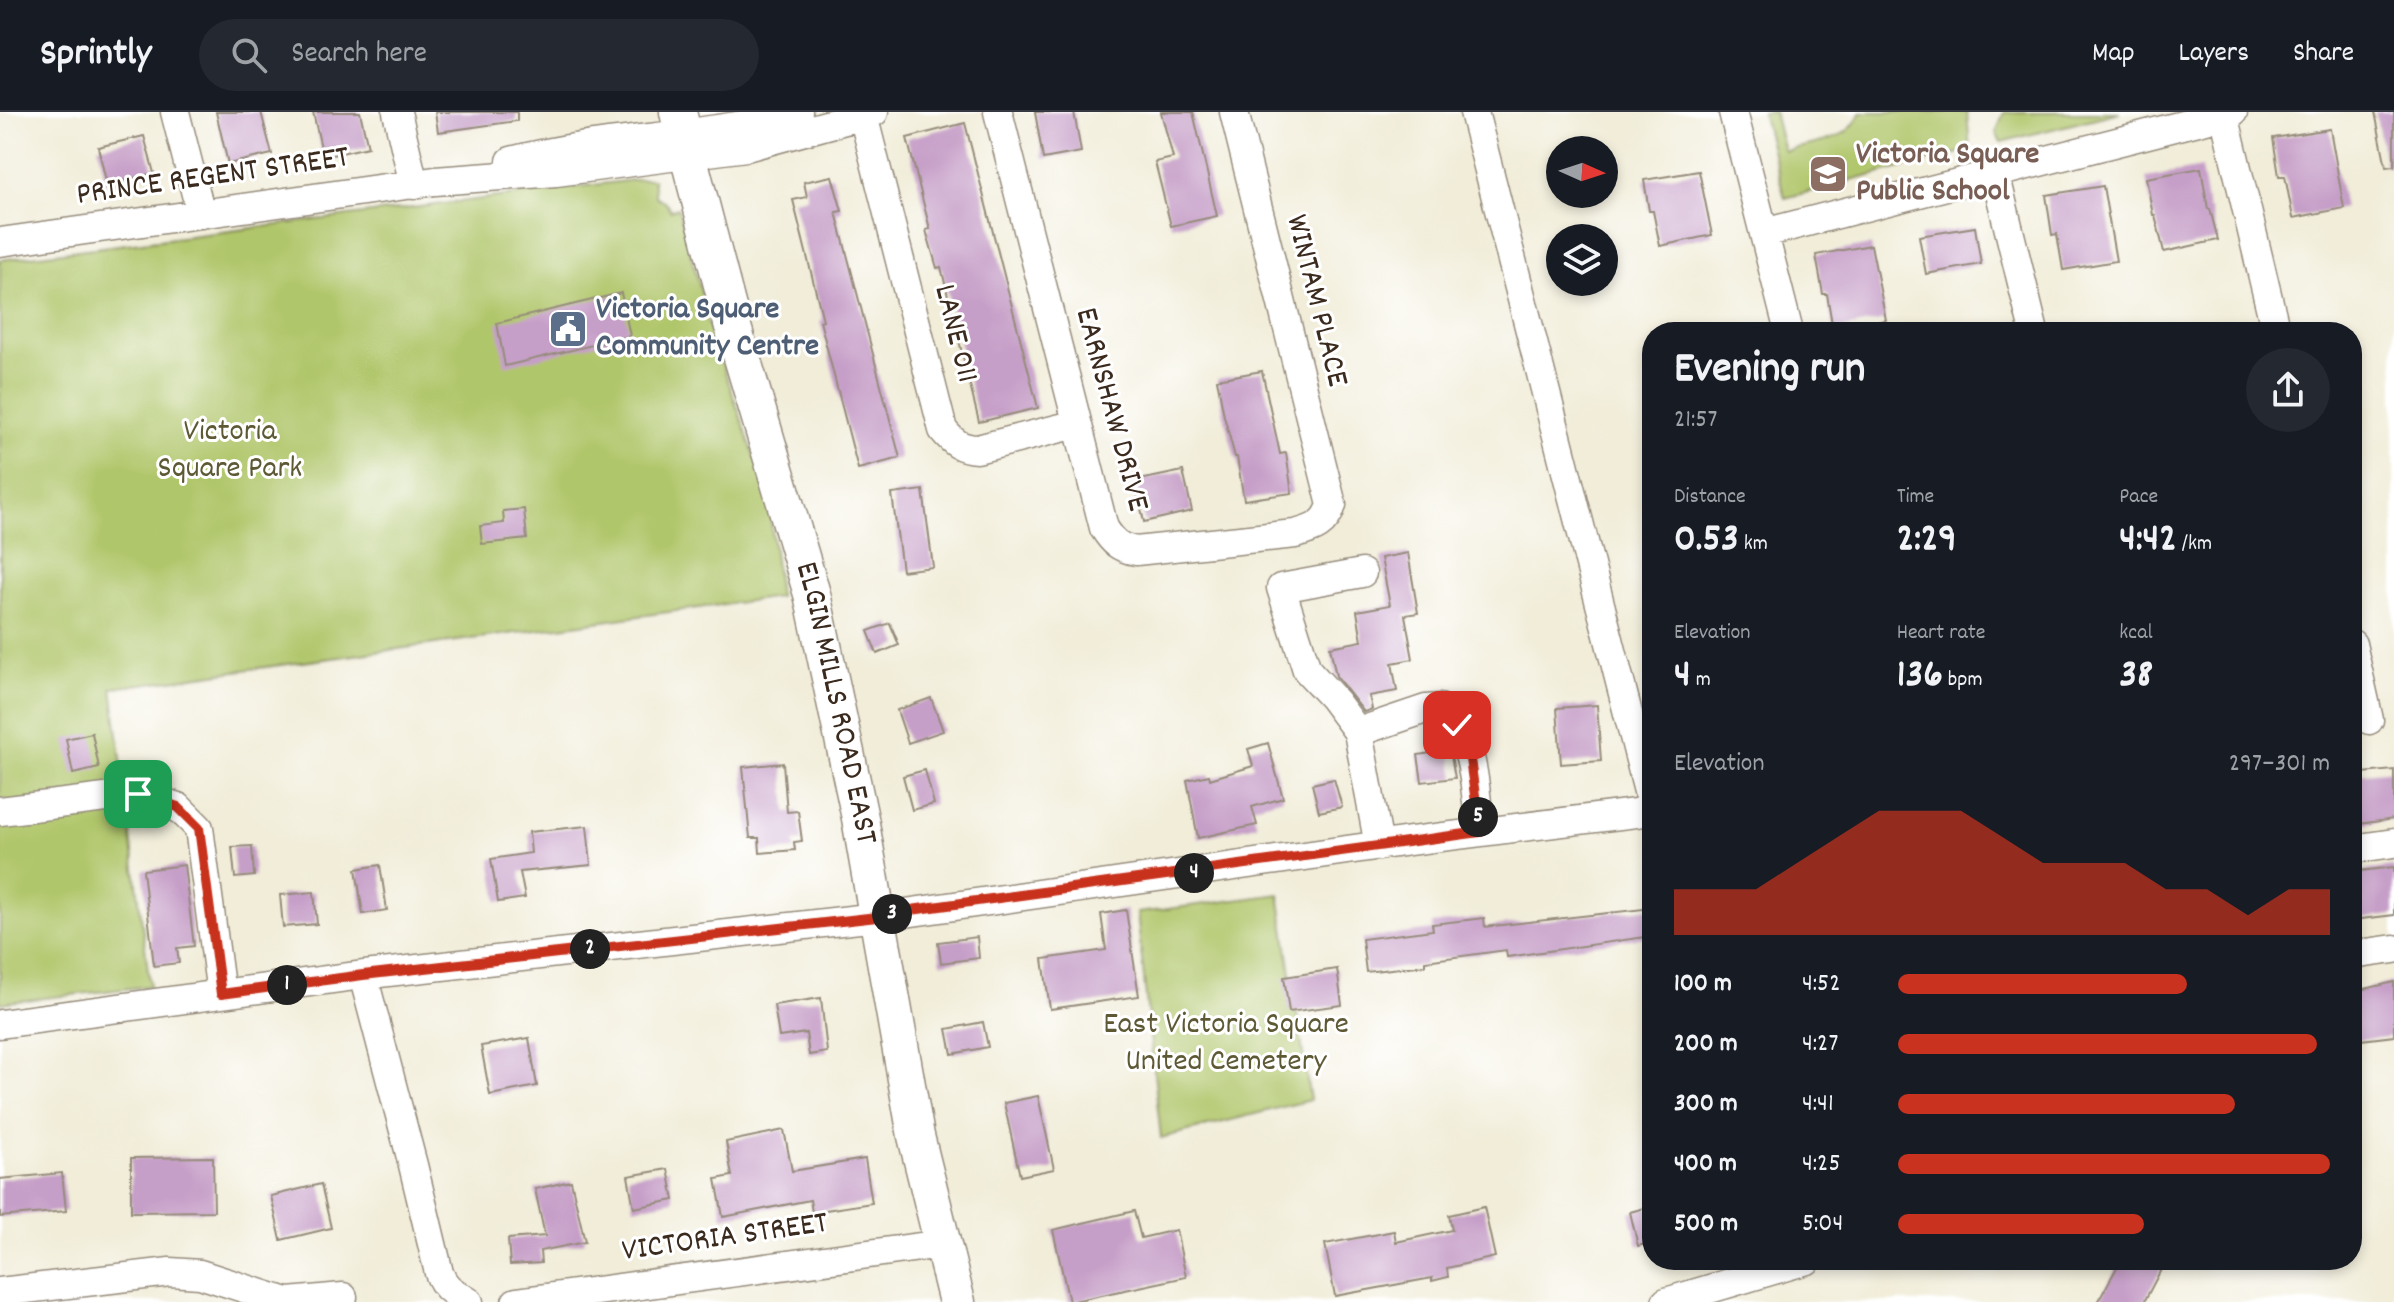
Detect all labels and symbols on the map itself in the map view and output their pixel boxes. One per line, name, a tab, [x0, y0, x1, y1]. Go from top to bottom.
place label: Victoria Square Public School	[1856, 133, 2039, 216]
street label: PRINCE REGENT STREET	[74, 136, 352, 220]
north arrow	[1546, 136, 1618, 208]
school or university icon: Victoria Square Public School	[1807, 153, 1849, 195]
street label: WINTAM PLACE	[1271, 210, 1359, 392]
street label: LANE 011	[920, 280, 988, 388]
place label: Victoria Square Community Centre	[596, 288, 819, 371]
street label: EARNSHAW DRIVE	[1061, 303, 1159, 517]
public building icon: Victoria Square Community Centre	[547, 308, 589, 350]
park label: Victoria Square Park	[158, 410, 302, 493]
street label: ELGIN MILLS ROAD EAST	[781, 557, 887, 848]
pin	[1423, 691, 1491, 759]
pin	[104, 760, 172, 828]
pin: 5	[1458, 797, 1498, 837]
pin: 4	[1174, 853, 1214, 893]
pin: 3	[872, 894, 912, 934]
pin: 2	[570, 929, 610, 969]
pin: 1	[267, 965, 307, 1005]
park label: East Victoria Square United Cemetery	[1103, 1003, 1349, 1086]
street label: VICTORIA STREET	[619, 1202, 831, 1276]

